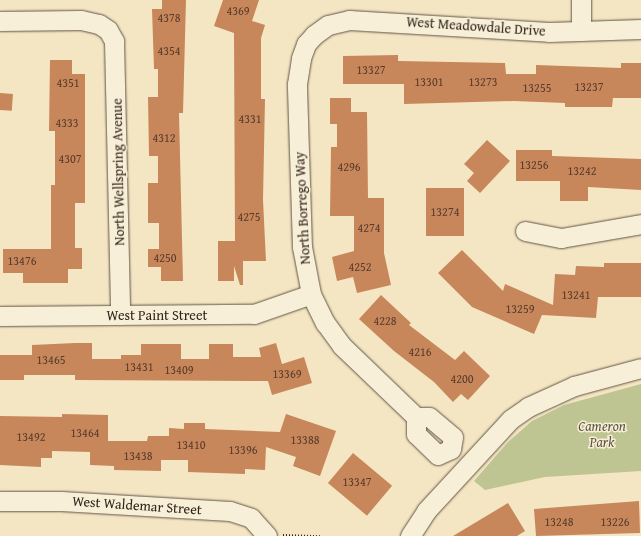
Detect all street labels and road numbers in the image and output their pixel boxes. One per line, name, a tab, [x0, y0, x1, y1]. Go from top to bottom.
street label: West Meadowdale Drive	[406, 13, 546, 39]
street label: North Wellspring Avenue	[108, 98, 128, 246]
street label: North Borrego Way	[291, 151, 313, 265]
street label: West Paint Street	[107, 307, 207, 323]
street label: West Waldemar Street	[72, 492, 202, 518]

